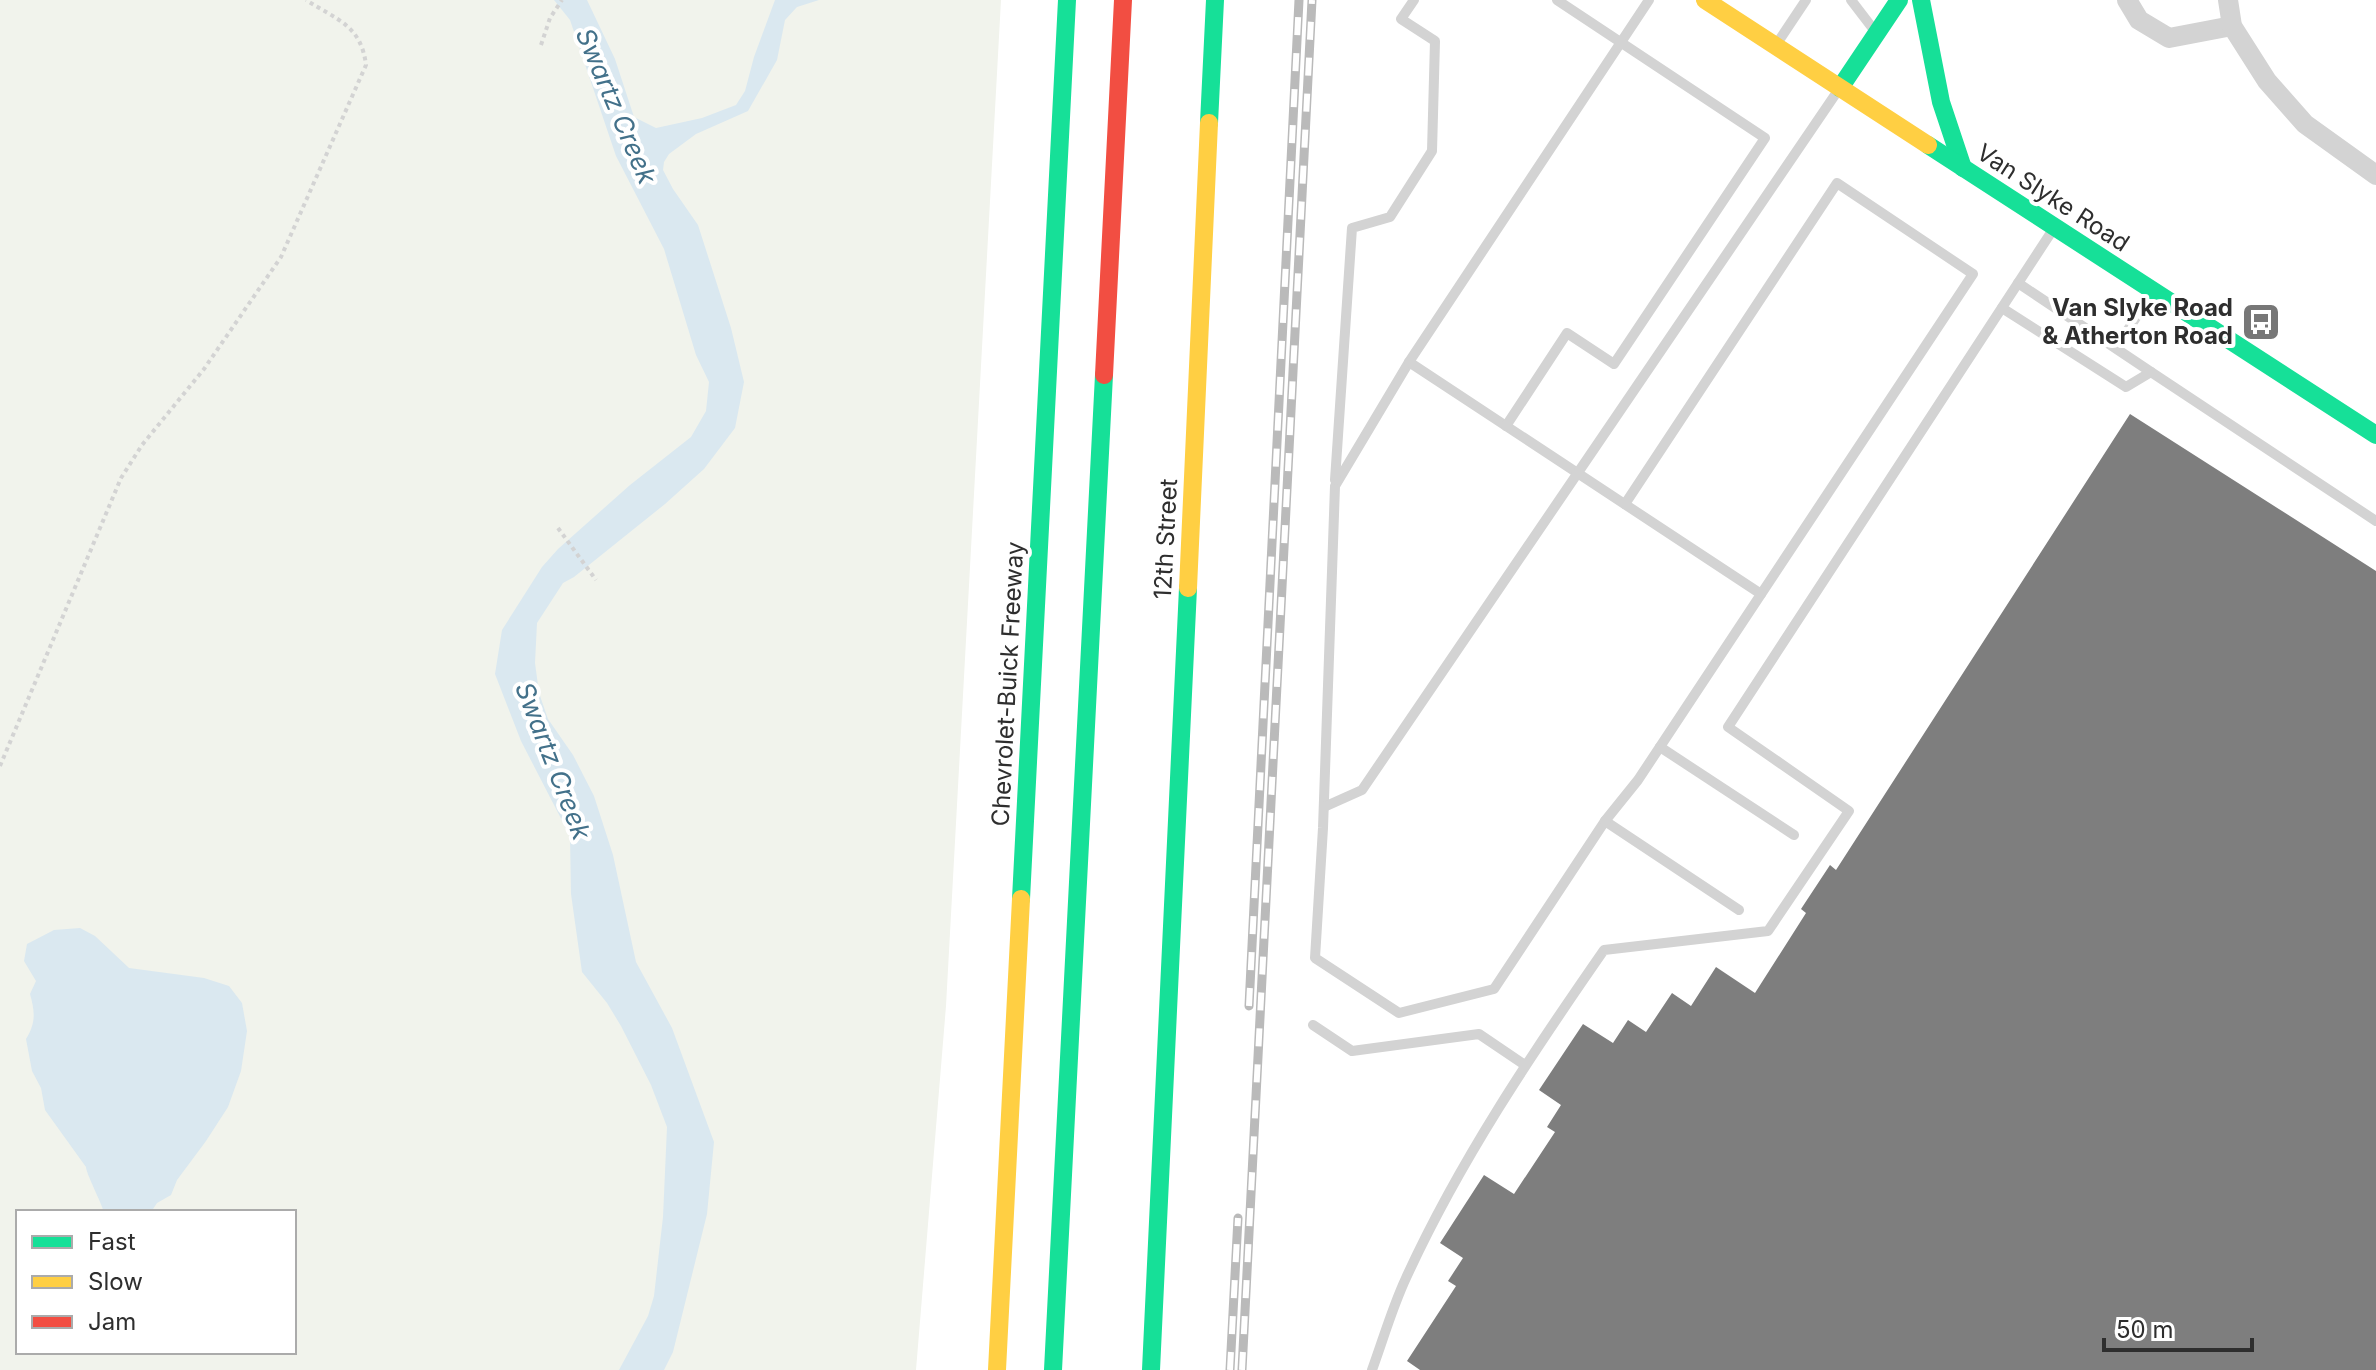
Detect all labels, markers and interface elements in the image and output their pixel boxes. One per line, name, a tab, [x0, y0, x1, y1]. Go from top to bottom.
water label: Swartz Creek	[570, 23, 664, 189]
street label: Van Slyke Road	[1972, 138, 2135, 258]
place label: Van Slyke Road & Atherton Road	[2042, 293, 2233, 350]
bus stop icon: Van Slyke Road & Atherton Road	[2240, 301, 2282, 343]
street label: 12th Street	[1148, 478, 1183, 600]
street label: Chevrolet-Buick Freeway	[986, 541, 1029, 827]
water label: Swartz Creek	[509, 678, 598, 845]
legend	[16, 1210, 296, 1354]
text: Fast	[88, 1227, 136, 1256]
text: Slow	[88, 1267, 143, 1296]
scale bar	[2104, 1302, 2252, 1352]
text: Jam	[88, 1307, 136, 1336]
text: 50 m	[2116, 1315, 2174, 1344]

